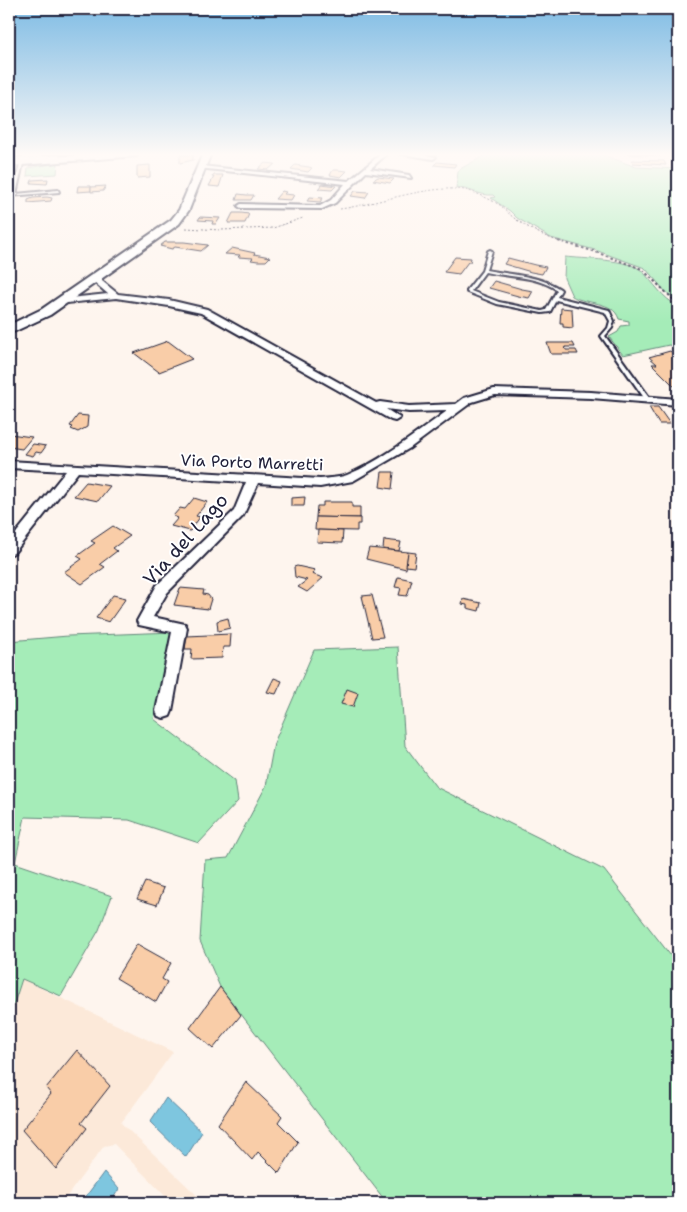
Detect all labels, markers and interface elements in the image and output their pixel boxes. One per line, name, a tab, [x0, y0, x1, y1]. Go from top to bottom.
street label: Via Porto Marretti	[180, 450, 324, 475]
street label: Via del Lago	[137, 488, 233, 591]

